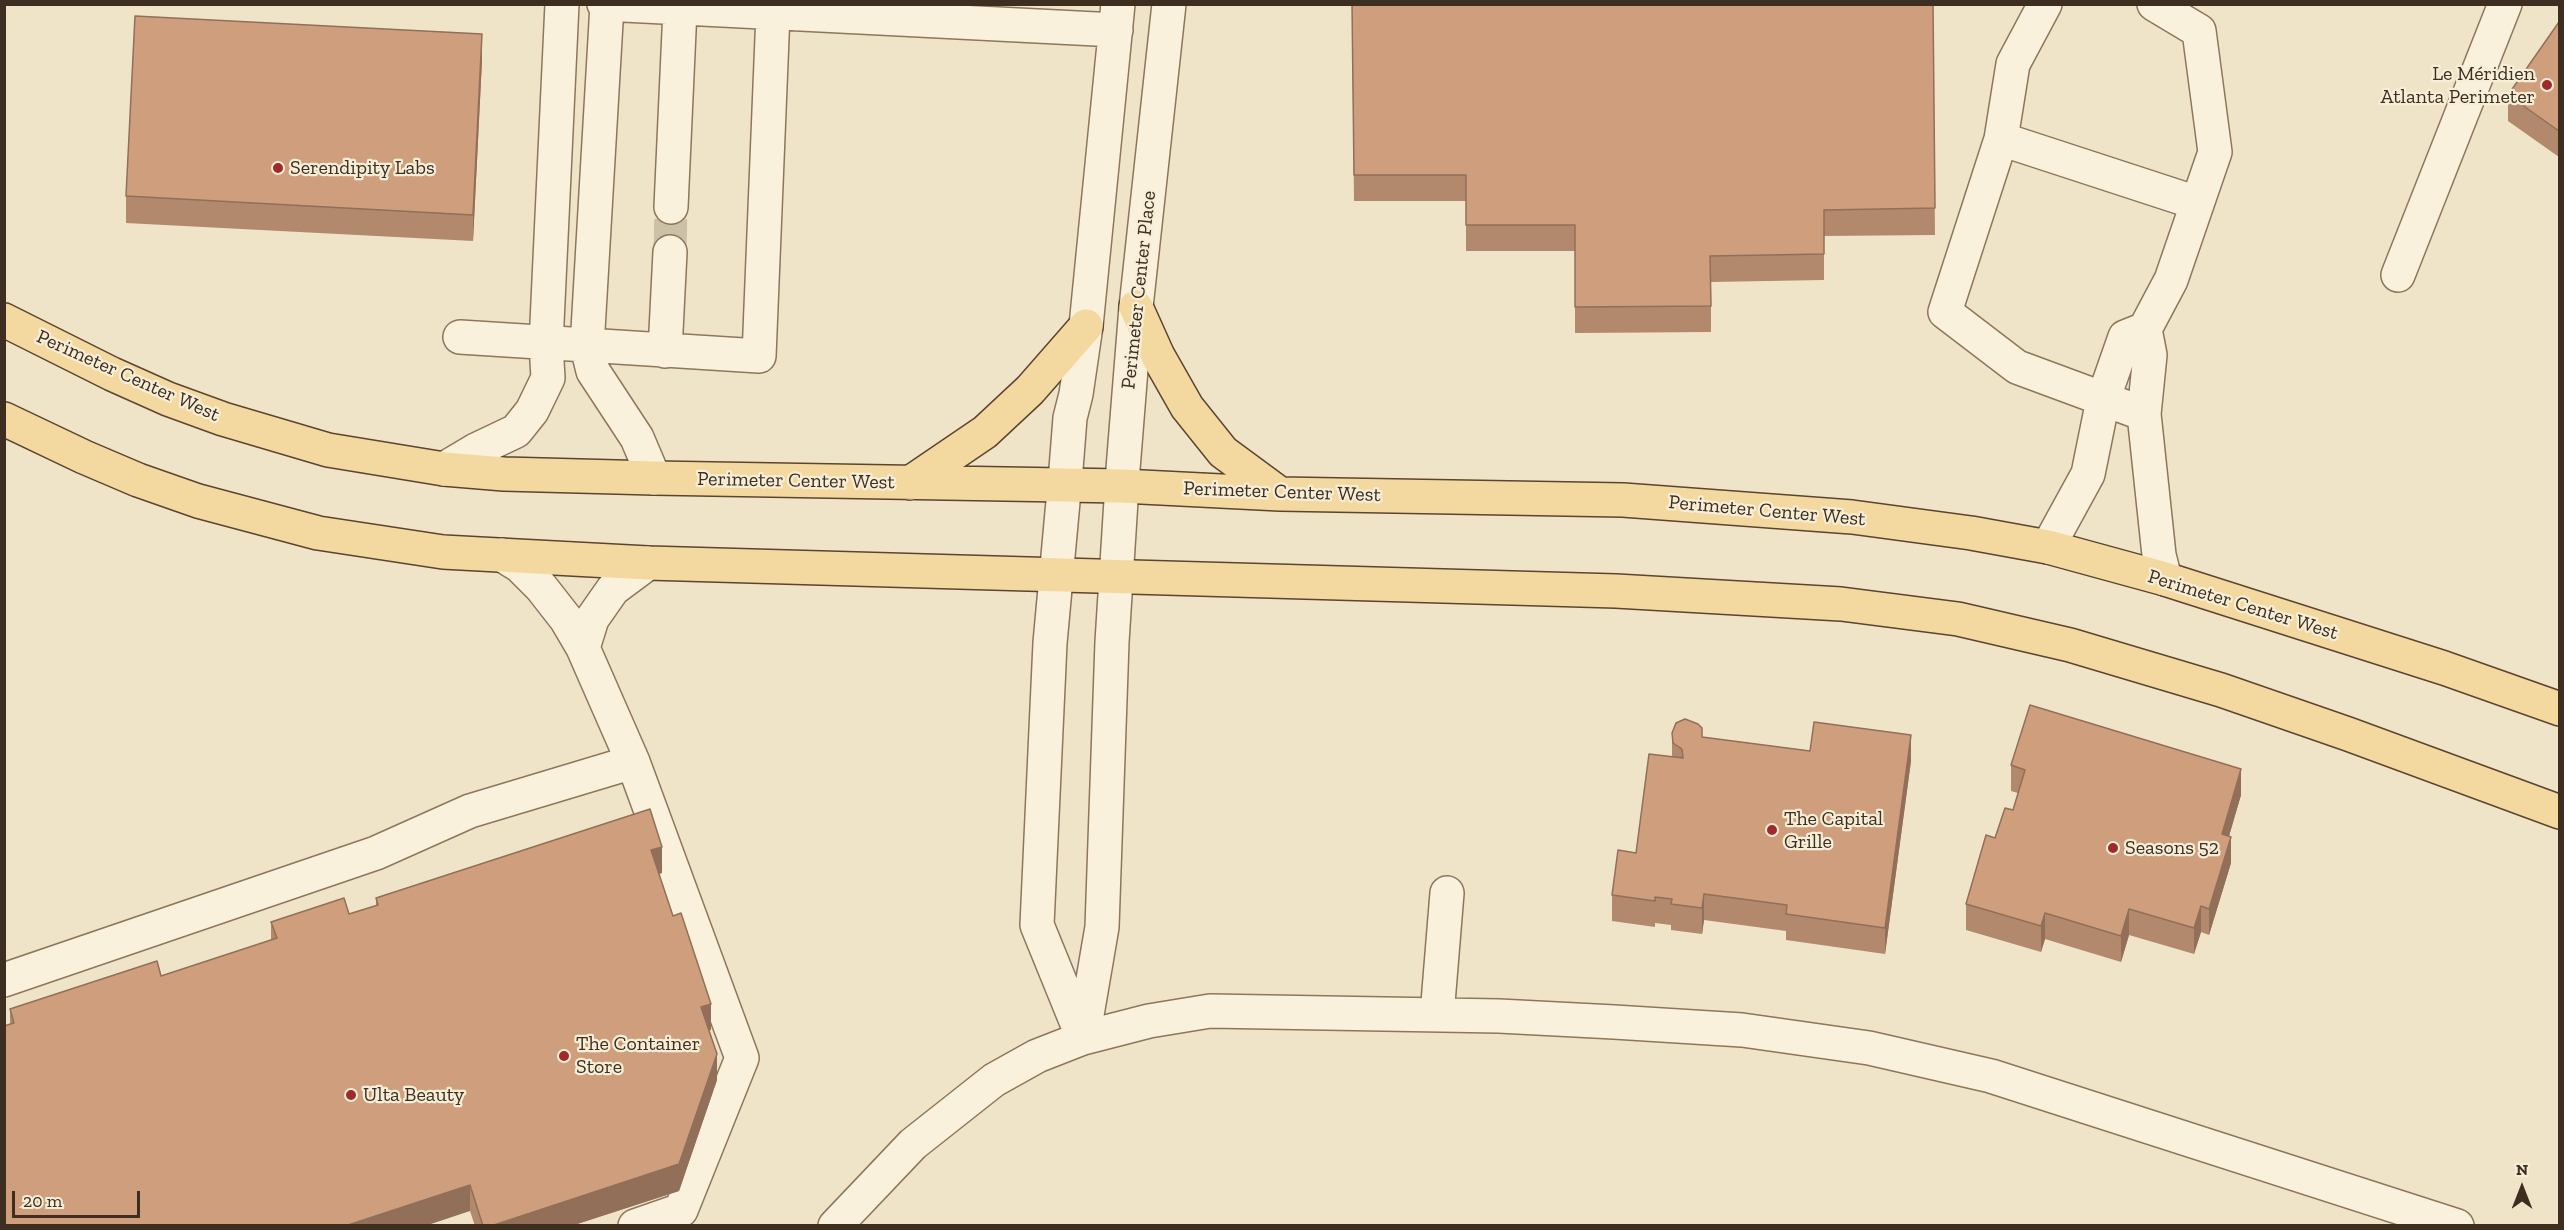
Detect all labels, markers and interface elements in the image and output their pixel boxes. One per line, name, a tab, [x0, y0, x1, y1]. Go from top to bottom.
place label: Le Méridien Atlanta Perimeter	[2380, 62, 2535, 109]
marker: Le Méridien Atlanta Perimeter	[2540, 78, 2554, 92]
place label: Serendipity Labs	[290, 156, 435, 180]
marker: Serendipity Labs	[271, 161, 285, 175]
street label: Perimeter Center Place	[1117, 190, 1161, 390]
street label: Perimeter Center West	[33, 325, 223, 427]
street label: Perimeter Center West	[697, 467, 895, 495]
street label: Perimeter Center West	[1183, 477, 1381, 507]
street label: Perimeter Center West	[1667, 490, 1867, 532]
street label: Perimeter Center West	[2145, 565, 2341, 645]
place label: The Capital Grille	[1784, 807, 1883, 854]
marker: The Capital Grille	[1765, 823, 1779, 837]
place label: Seasons 52	[2125, 836, 2219, 860]
marker: Seasons 52	[2106, 841, 2120, 855]
place label: The Container Store	[576, 1032, 700, 1079]
marker: The Container Store	[557, 1049, 571, 1063]
place label: Ulta Beauty	[363, 1083, 464, 1107]
marker: Ulta Beauty	[344, 1088, 358, 1102]
north arrow	[2492, 1158, 2552, 1218]
text: N	[2516, 1160, 2528, 1179]
scale bar	[15, 1179, 142, 1217]
text: 20 m	[23, 1190, 62, 1212]

